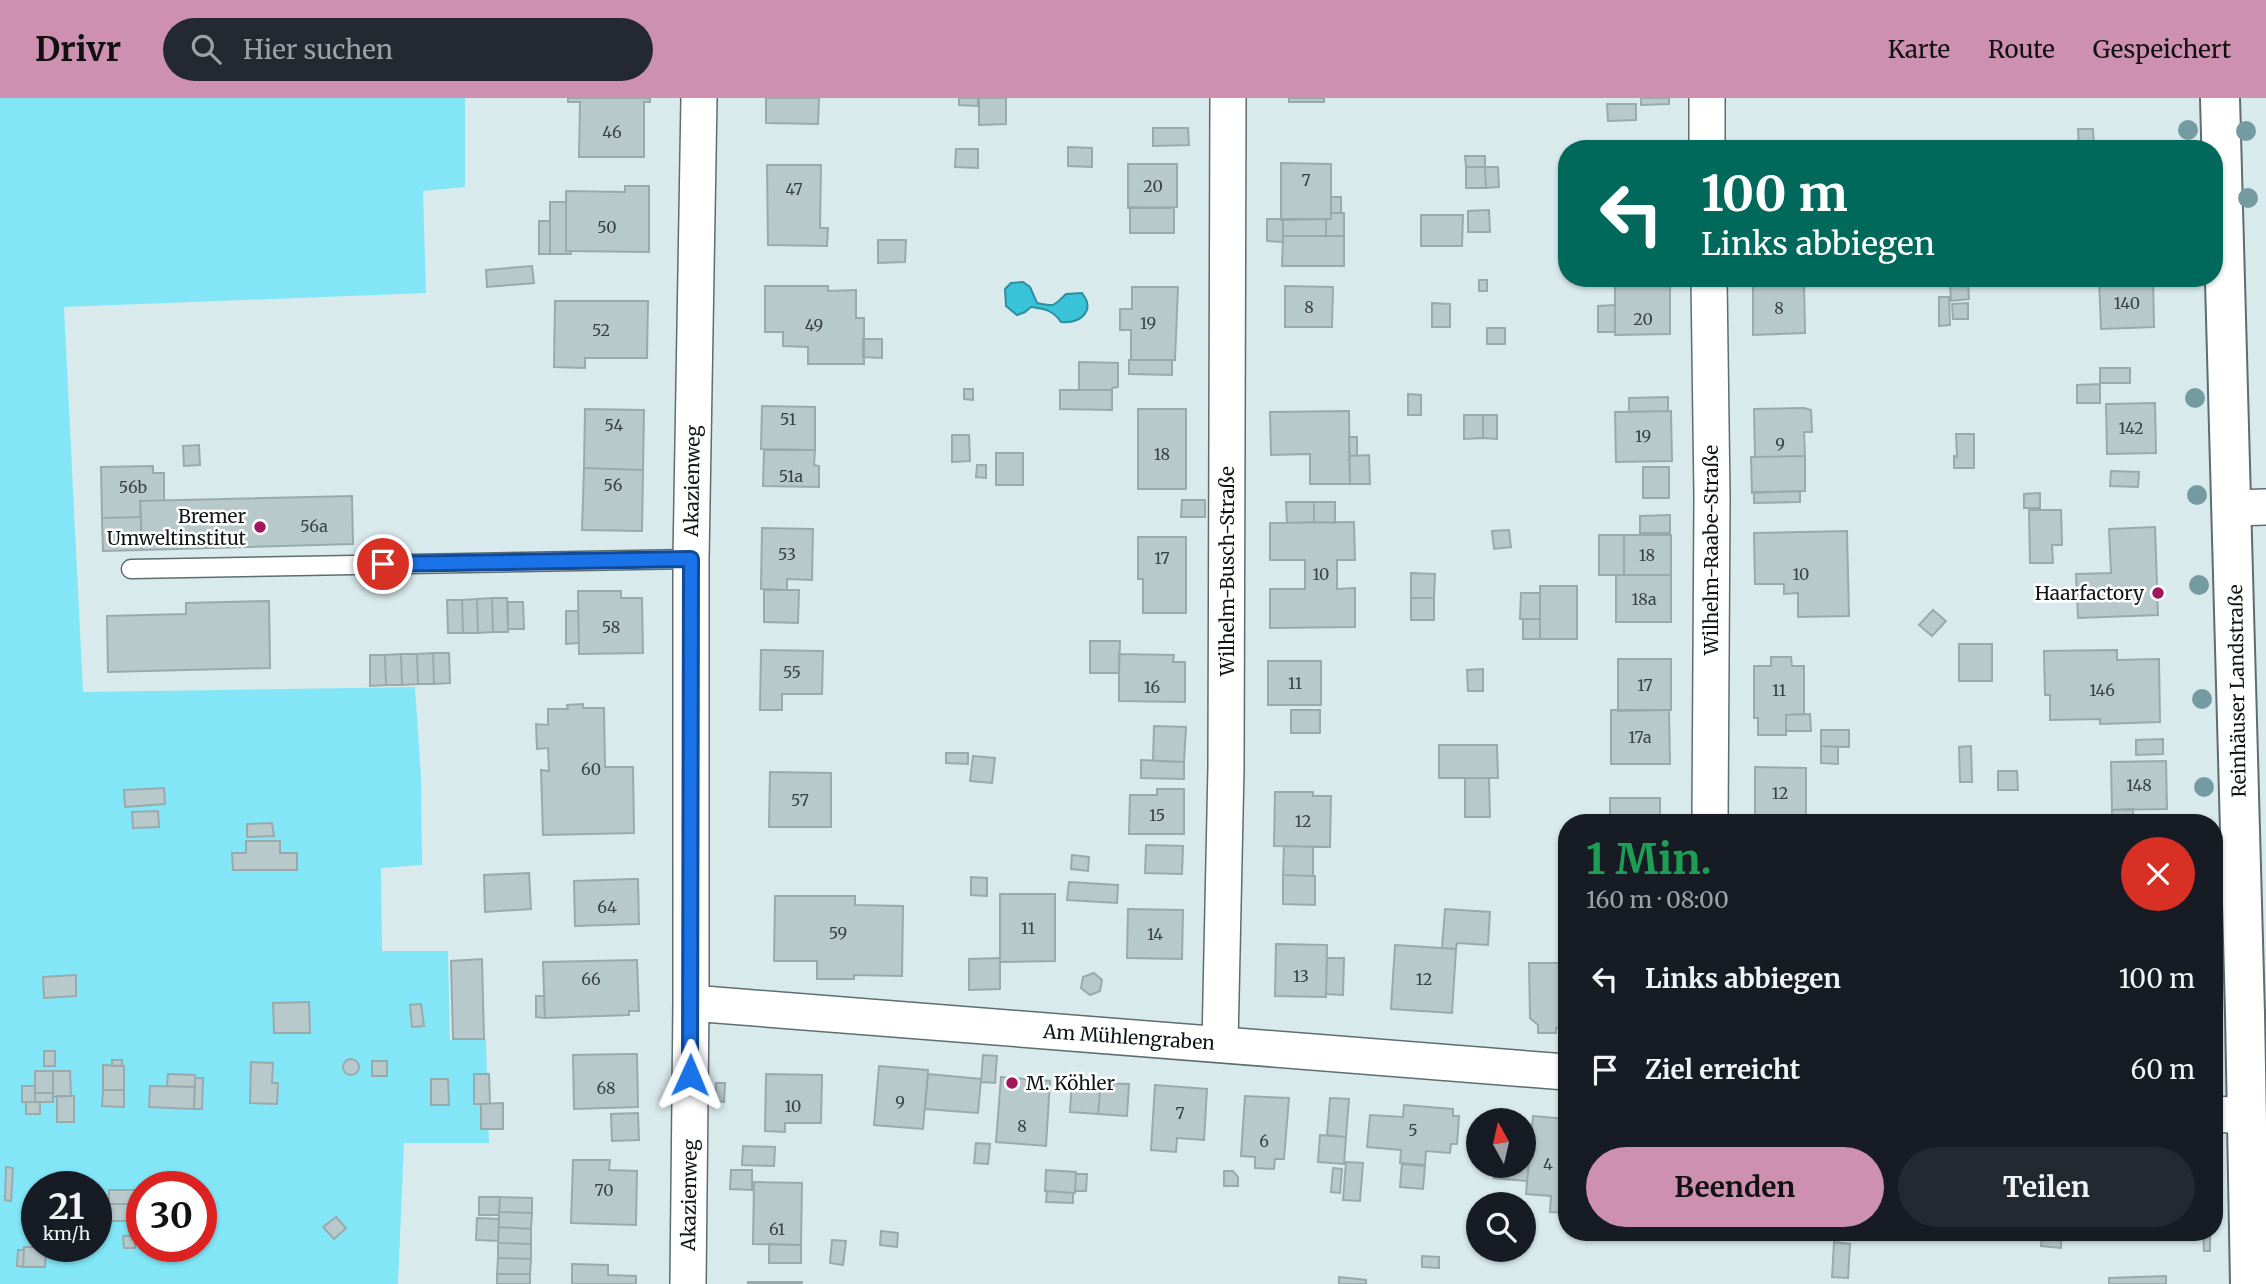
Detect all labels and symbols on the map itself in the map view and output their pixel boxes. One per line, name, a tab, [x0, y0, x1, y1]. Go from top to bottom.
house number: 46	[602, 122, 622, 142]
house number: 7	[1301, 170, 1311, 190]
house number: 20	[1143, 176, 1163, 196]
house number: 47	[785, 179, 803, 199]
house number: 50	[597, 217, 617, 237]
house number: 140	[2114, 293, 2140, 313]
house number: 8	[1304, 297, 1314, 317]
house number: 8	[1774, 298, 1784, 318]
house number: 20	[1633, 309, 1653, 329]
house number: 19	[1140, 313, 1156, 333]
house number: 49	[805, 315, 823, 335]
house number: 52	[592, 320, 610, 340]
house number: 51	[780, 409, 796, 429]
house number: 54	[605, 415, 624, 435]
house number: 142	[2119, 418, 2143, 438]
street label: Akazienweg	[679, 424, 705, 538]
house number: 19	[1635, 426, 1651, 446]
house number: 9	[1775, 434, 1785, 454]
house number: 18	[1154, 444, 1170, 464]
street label: Wilhelm-Raabe-Straße	[1699, 445, 1723, 656]
house number: 51a	[779, 466, 804, 486]
street label: Wilhelm-Busch-Straße	[1215, 466, 1239, 677]
house number: 56	[604, 475, 623, 495]
house number: 56b	[119, 477, 148, 497]
place label: Bremer Umweltinstitut	[107, 504, 247, 550]
house number: 56a	[300, 516, 328, 536]
marker: Bremer Umweltinstitut	[252, 519, 268, 535]
pin	[353, 534, 413, 594]
house number: 53	[778, 544, 796, 564]
house number: 18	[1639, 545, 1655, 565]
house number: 17	[1154, 548, 1170, 568]
house number: 10	[1313, 564, 1329, 584]
house number: 10	[1793, 564, 1809, 584]
place label: Haarfactory	[2035, 581, 2144, 605]
street label: Reinhäuser Landstraße	[2223, 584, 2251, 798]
marker: Haarfactory	[2150, 585, 2166, 601]
house number: 18a	[1631, 589, 1657, 609]
house number: 58	[602, 617, 620, 637]
house number: 55	[783, 662, 801, 682]
house number: 11	[1288, 673, 1302, 693]
house number: 17	[1637, 675, 1653, 695]
house number: 16	[1144, 677, 1160, 697]
house number: 11	[1772, 680, 1786, 700]
house number: 146	[2089, 680, 2115, 700]
house number: 17a	[1628, 727, 1652, 747]
house number: 60	[581, 759, 601, 779]
house number: 148	[2126, 775, 2152, 795]
house number: 12	[1772, 783, 1788, 803]
house number: 57	[791, 790, 809, 810]
house number: 15	[1149, 805, 1165, 825]
house number: 12	[1295, 811, 1311, 831]
house number: 64	[597, 897, 617, 917]
house number: 11	[1021, 918, 1035, 938]
house number: 59	[829, 923, 847, 943]
house number: 14	[1147, 924, 1163, 944]
house number: 13	[1293, 966, 1309, 986]
house number: 66	[581, 969, 601, 989]
house number: 12	[1416, 969, 1432, 989]
street label: Am Mühlengraben	[1041, 1019, 1216, 1055]
position arrow	[653, 1038, 727, 1112]
place label: M. Köhler	[1026, 1071, 1115, 1095]
marker: M. Köhler	[1004, 1075, 1020, 1091]
house number: 68	[596, 1078, 616, 1098]
house number: 9	[895, 1092, 905, 1112]
house number: 10	[785, 1096, 801, 1116]
house number: 7	[1175, 1103, 1185, 1123]
north arrow	[1466, 1108, 1536, 1178]
house number: 8	[1017, 1116, 1027, 1136]
house number: 5	[1408, 1120, 1418, 1140]
house number: 6	[1259, 1131, 1269, 1151]
street label: Akazienweg	[676, 1138, 702, 1252]
house number: 4	[1543, 1154, 1553, 1174]
speed limit sign: 30	[126, 1171, 217, 1262]
house number: 70	[595, 1180, 614, 1200]
house number: 61	[769, 1219, 785, 1239]

